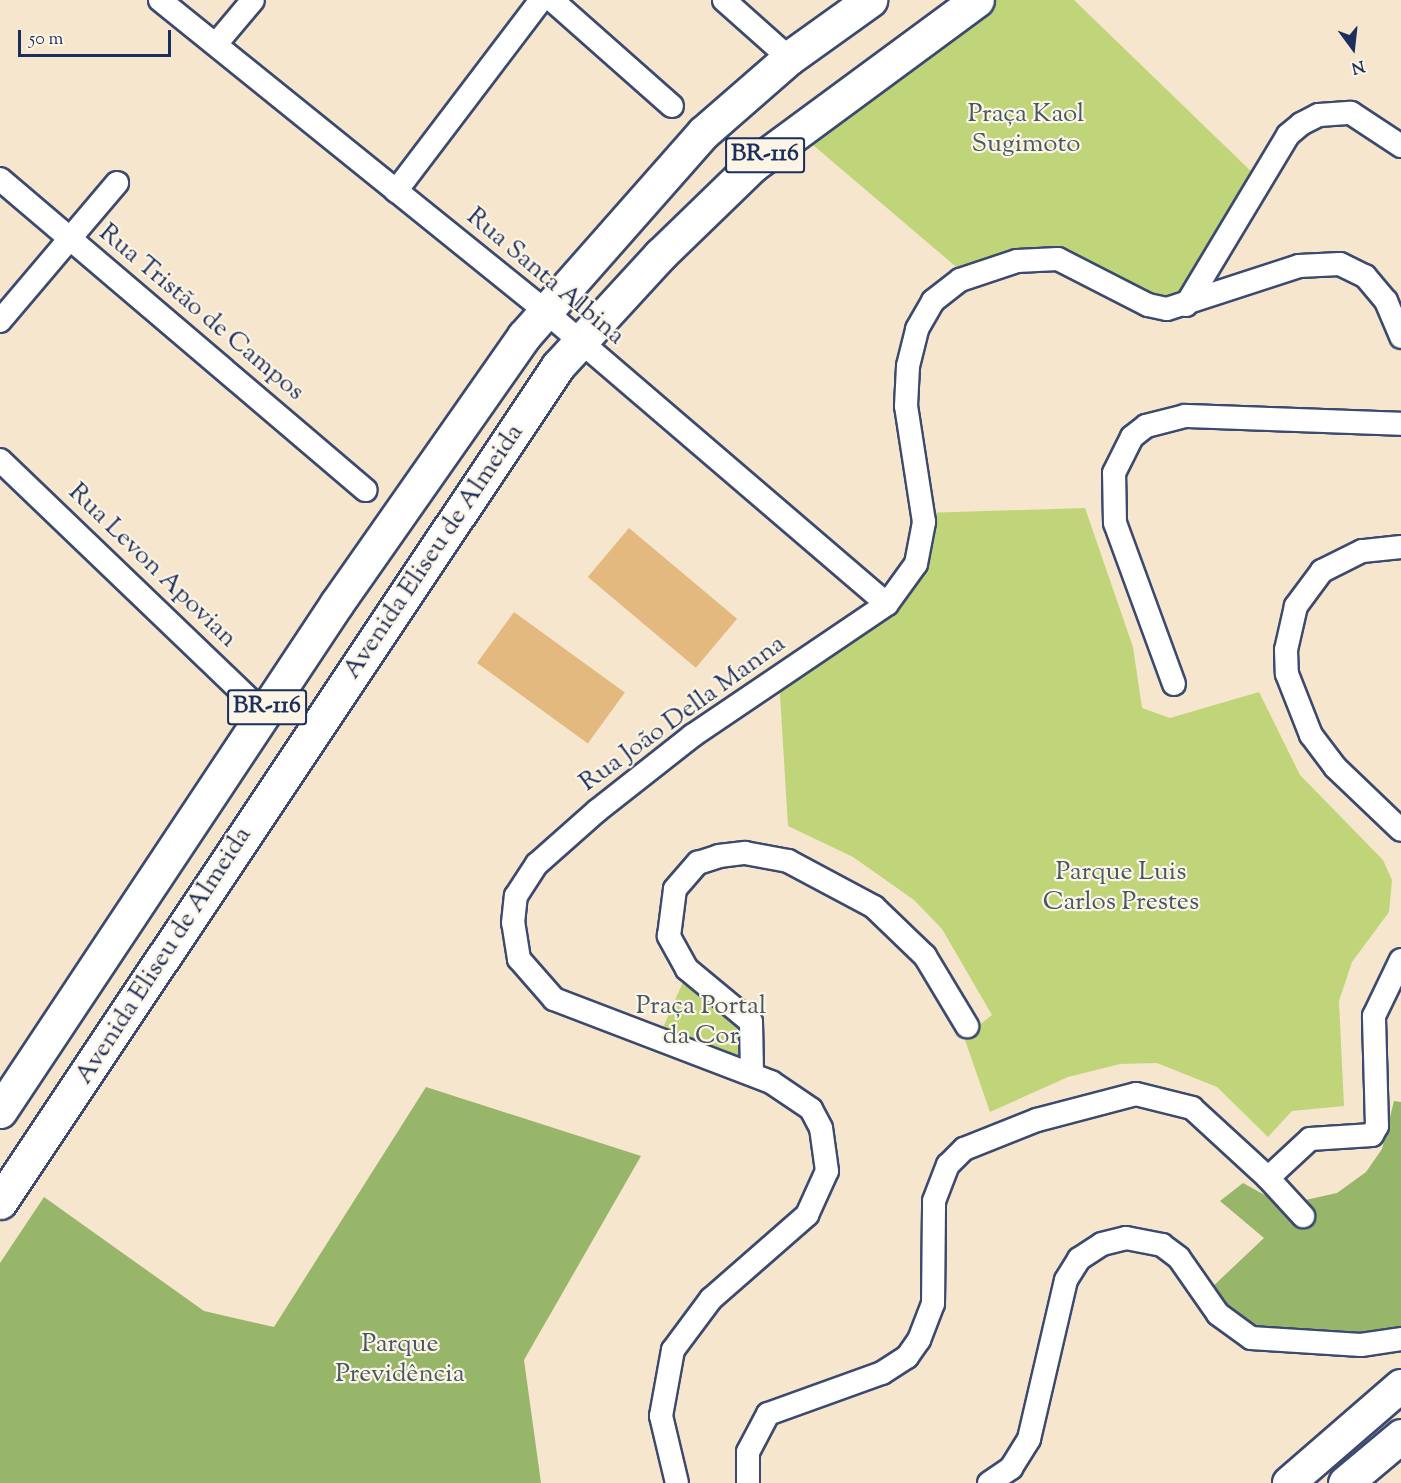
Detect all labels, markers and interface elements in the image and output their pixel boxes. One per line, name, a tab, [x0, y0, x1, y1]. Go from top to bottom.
scale bar	[21, 18, 174, 56]
north arrow	[1323, 18, 1383, 78]
text: 50 m	[29, 27, 63, 53]
text: N	[1349, 53, 1367, 79]
park label: Praça Kaol Sugimoto	[968, 99, 1084, 160]
road number: BR-116	[724, 134, 806, 176]
street label: Rua Santa Albina	[460, 202, 630, 352]
street label: Rua Tristão de Campos	[92, 218, 310, 408]
street label: Avenida Eliseu de Almeida	[337, 419, 531, 685]
street label: Rua Levon Apovian	[61, 477, 243, 655]
street label: Rua João Della Manna	[574, 629, 792, 799]
road number: BR-116	[226, 686, 308, 728]
street label: Avenida Eliseu de Almeida	[69, 822, 259, 1090]
park label: Parque Luis Carlos Prestes	[1043, 857, 1199, 918]
park label: Praça Portal da Cor	[636, 991, 766, 1052]
park label: Parque Previdência	[335, 1329, 465, 1390]

